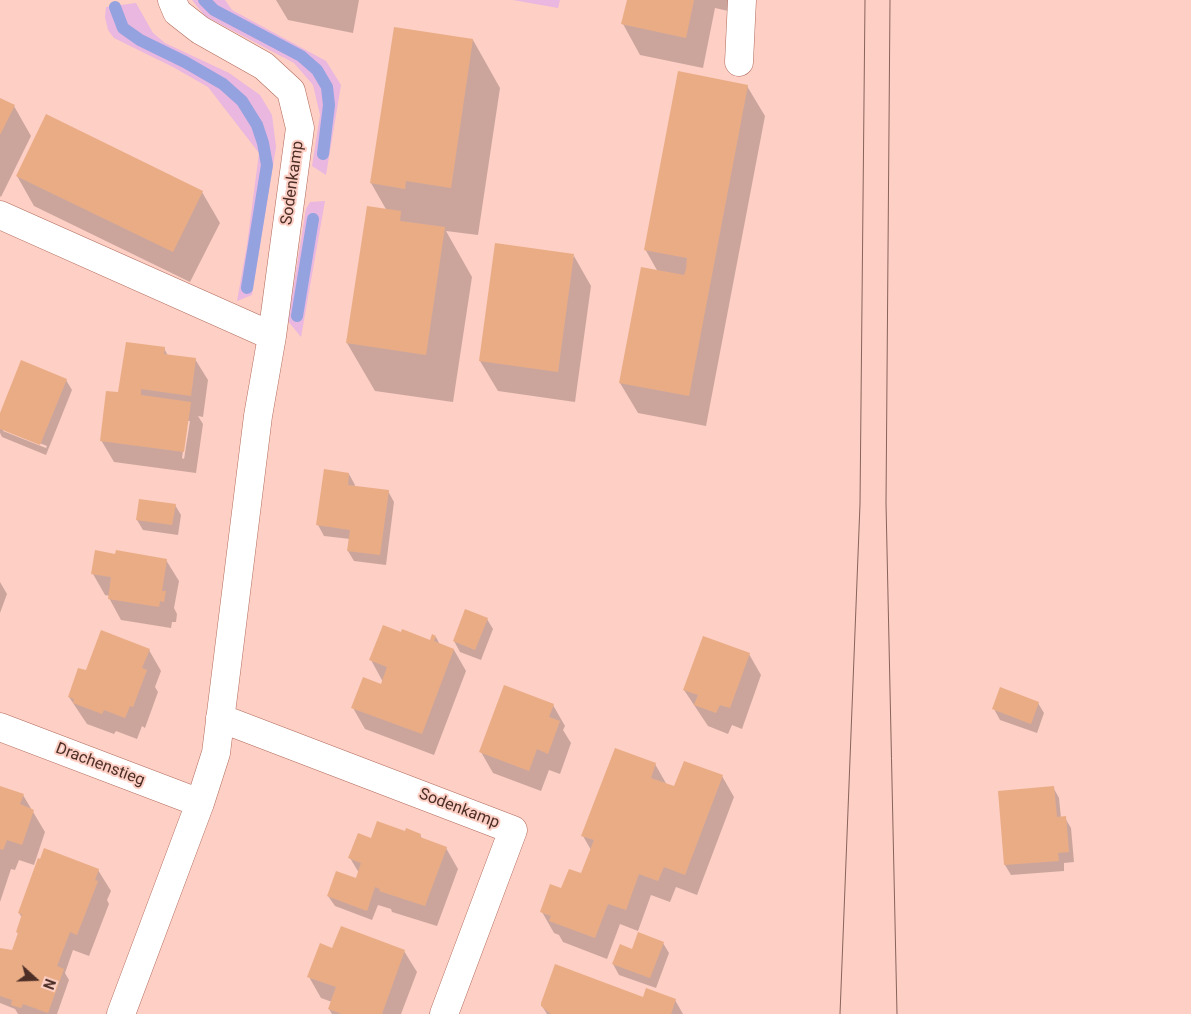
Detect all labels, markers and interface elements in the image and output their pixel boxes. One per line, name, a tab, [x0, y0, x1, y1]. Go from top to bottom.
street label: Sodenkamp	[278, 140, 308, 226]
street label: Drachenstieg	[53, 739, 147, 791]
street label: Sodenkamp	[416, 785, 502, 833]
north arrow	[10, 954, 60, 1004]
text: N	[40, 977, 58, 992]

